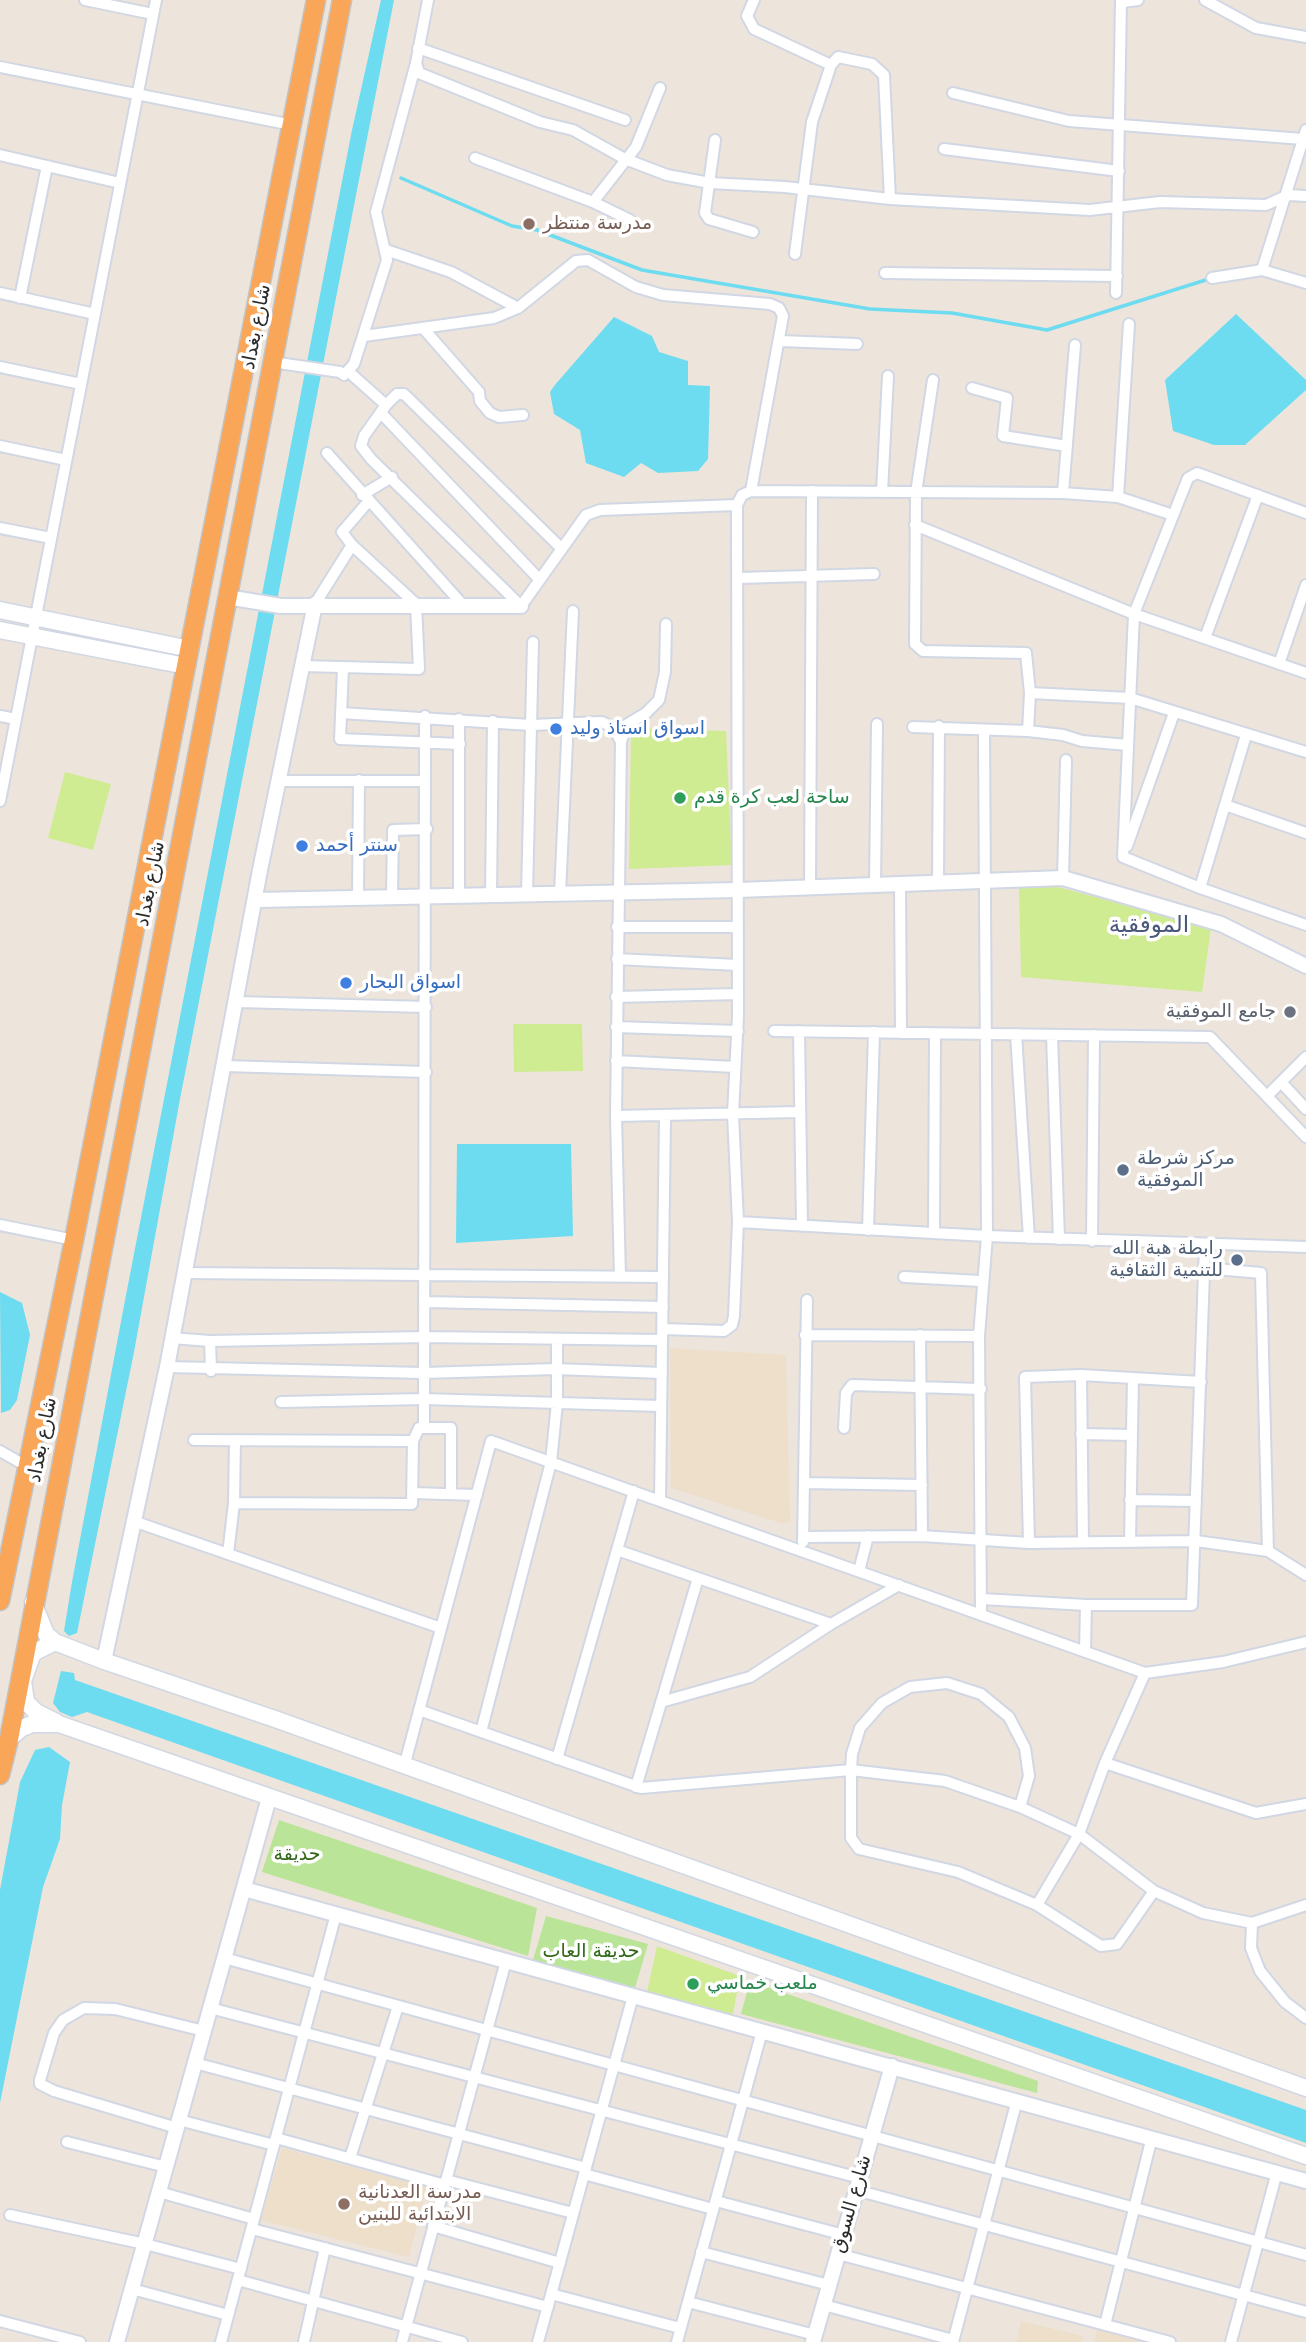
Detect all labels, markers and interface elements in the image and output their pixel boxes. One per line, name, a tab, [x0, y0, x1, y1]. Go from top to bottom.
place label: مدرسة منتظر	[543, 213, 652, 235]
marker: مدرسة منتظر	[521, 216, 537, 232]
street label: شارع بغداد	[238, 282, 276, 372]
place label: اسواق استاذ وليد	[570, 718, 705, 740]
marker: اسواق استاذ وليد	[548, 721, 564, 737]
place label: ساحة لعب كرة قدم	[694, 787, 850, 809]
marker: ساحة لعب كرة قدم	[672, 790, 688, 806]
place label: سنتر أحمد	[316, 835, 398, 857]
marker: سنتر أحمد	[294, 838, 310, 854]
street label: شارع بغداد	[132, 839, 170, 929]
district label: الموفقية	[1109, 912, 1189, 940]
place label: اسواق البحار	[360, 972, 461, 994]
marker: اسواق البحار	[338, 975, 354, 991]
place label: جامع الموفقية	[1166, 1001, 1276, 1023]
marker: جامع الموفقية	[1282, 1004, 1298, 1020]
place label: مركز شرطة الموفقية	[1137, 1148, 1235, 1192]
marker: مركز شرطة الموفقية	[1115, 1162, 1131, 1178]
place label: رابطة هبة الله للتنمية الثقافية	[1109, 1238, 1223, 1282]
marker: رابطة هبة الله للتنمية الثقافية	[1229, 1252, 1245, 1268]
street label: شارع بغداد	[24, 1395, 62, 1485]
park label: حديقة	[274, 1844, 320, 1866]
park label: حديقة العاب	[543, 1941, 639, 1963]
place label: ملعب خماسي	[707, 1973, 818, 1995]
marker: ملعب خماسي	[685, 1976, 701, 1992]
street label: شارع السوق	[827, 2152, 877, 2256]
place label: مدرسة العدنانية الابتدائية للبنين	[358, 2182, 482, 2226]
marker: مدرسة العدنانية الابتدائية للبنين	[336, 2196, 352, 2212]

